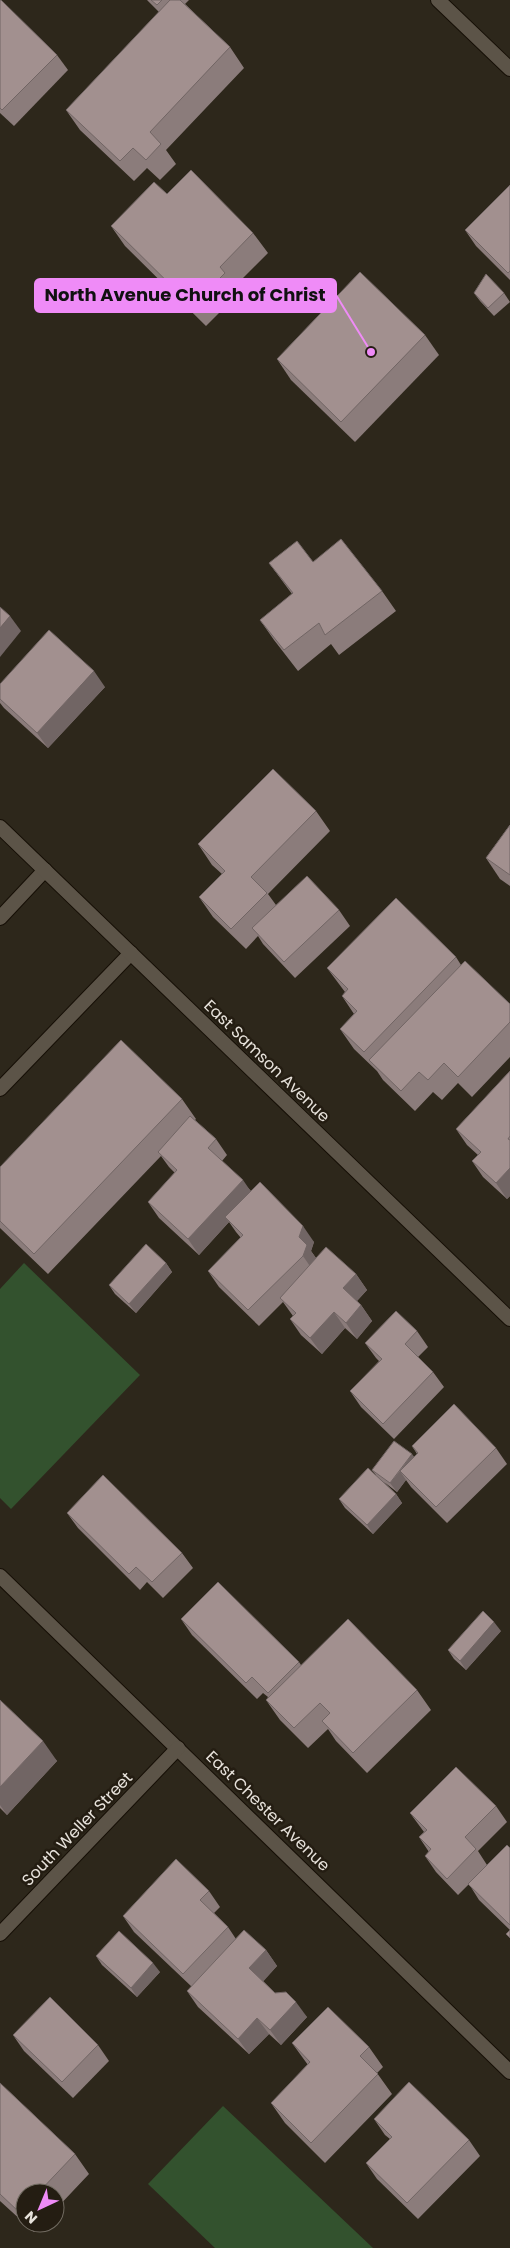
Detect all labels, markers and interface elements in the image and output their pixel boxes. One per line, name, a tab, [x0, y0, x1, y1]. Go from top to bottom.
callout: North Avenue Church of Christ	[35, 279, 336, 312]
text: North Avenue Church of Christ	[44, 282, 326, 307]
street label: East Samson Avenue	[199, 995, 335, 1127]
street label: East Chester Avenue	[201, 1746, 335, 1876]
street label: South Weller Street	[16, 1767, 138, 1891]
north arrow	[15, 2183, 65, 2233]
text: N	[20, 2207, 42, 2228]

